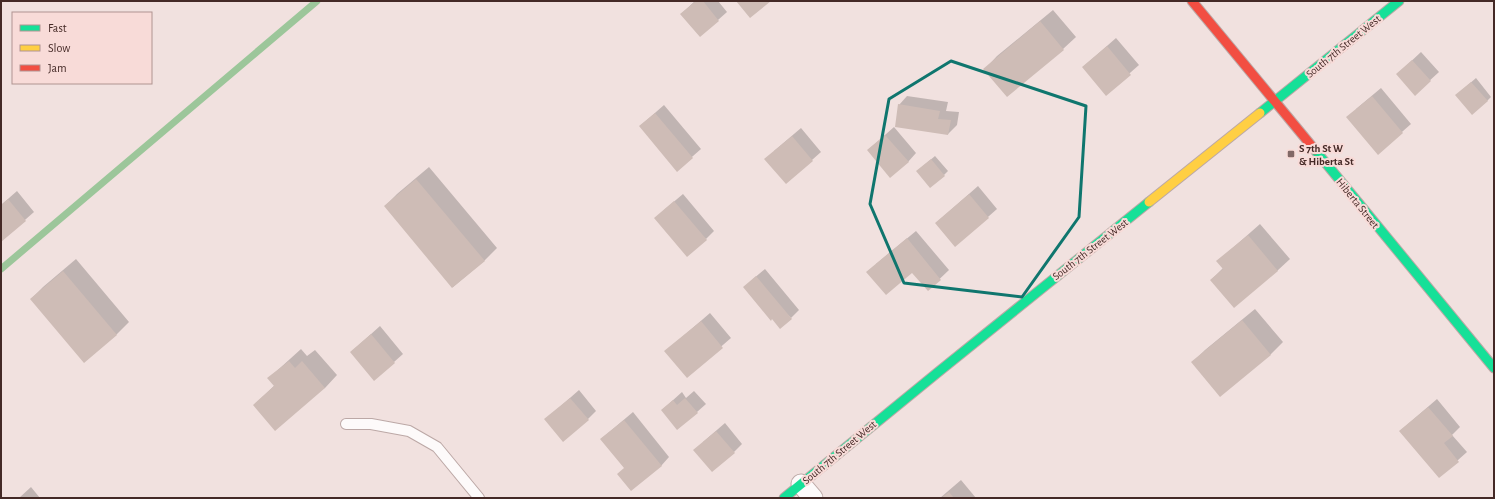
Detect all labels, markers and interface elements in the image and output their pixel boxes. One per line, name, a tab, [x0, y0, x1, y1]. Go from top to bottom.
legend	[12, 12, 152, 84]
street label: South 7th Street West	[1304, 13, 1383, 80]
text: Fast	[48, 22, 67, 34]
text: Slow	[48, 42, 70, 54]
text: Jam	[48, 62, 67, 74]
place label: S 7th St W & Hiberta St	[1299, 143, 1354, 167]
marker: S 7th St W & Hiberta St	[1286, 149, 1296, 159]
street label: Hiberta Street	[1334, 176, 1381, 231]
street label: South 7th Street West	[1051, 216, 1130, 282]
street label: South 7th Street West	[800, 418, 879, 486]

